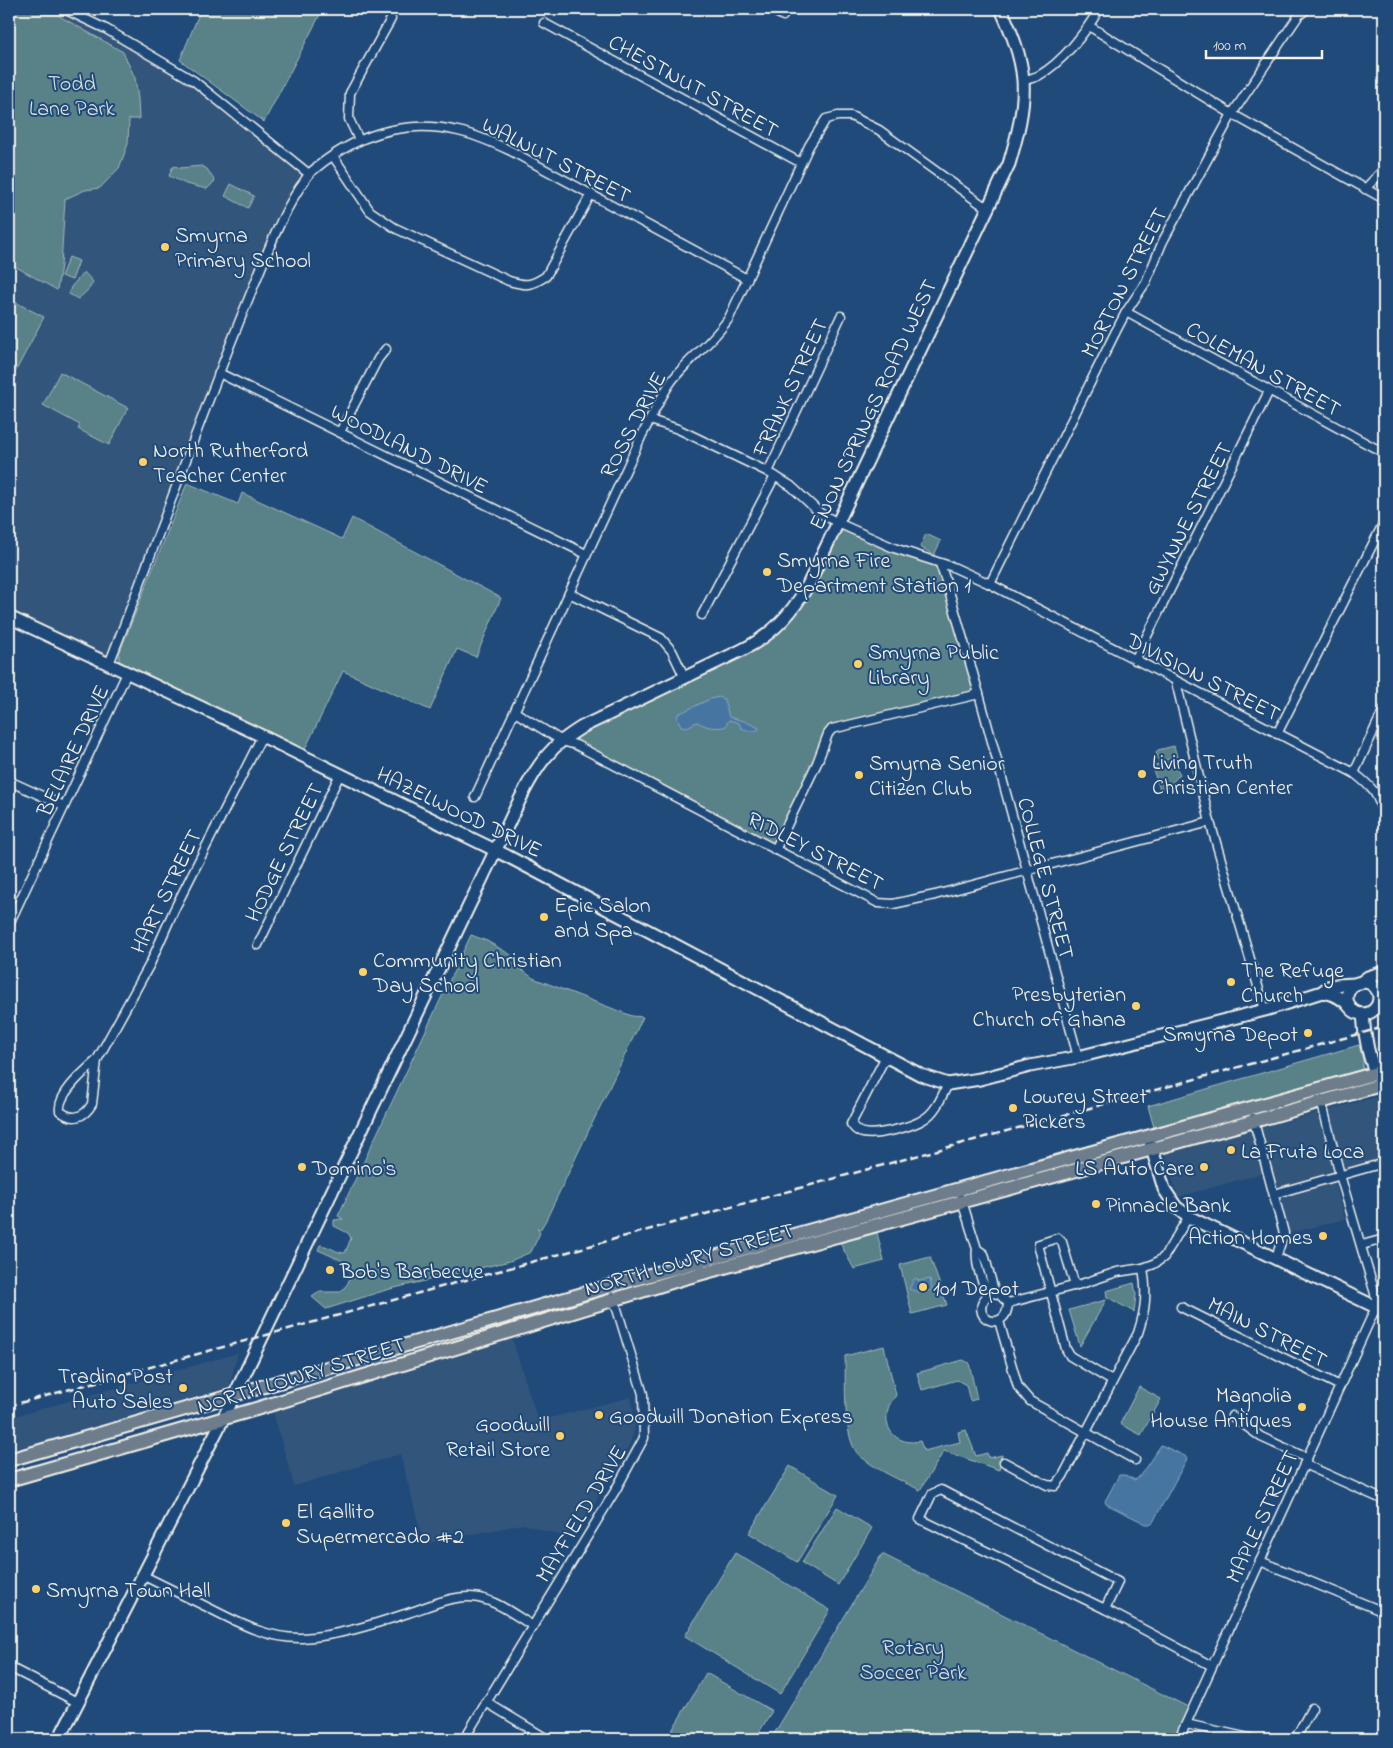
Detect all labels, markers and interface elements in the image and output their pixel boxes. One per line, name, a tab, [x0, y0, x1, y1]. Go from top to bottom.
street label: CHESTNUT STREET	[602, 28, 784, 148]
scale bar	[1206, 28, 1322, 60]
text: 100 m	[1213, 35, 1246, 57]
park label: Todd Lane Park	[29, 69, 115, 126]
street label: WALNUT STREET	[475, 110, 636, 213]
street label: MORTON STREET	[1074, 203, 1177, 364]
place label: Smyrna Primary School	[175, 221, 311, 279]
marker: Smyrna Primary School	[159, 241, 171, 253]
street label: ENON SPRINGS ROAD WEST	[802, 274, 947, 536]
street label: FRANK STREET	[745, 314, 838, 464]
street label: COLEMAN STREET	[1179, 315, 1346, 427]
street label: ROSS DRIVE	[593, 366, 676, 484]
street label: WOODLAND DRIVE	[324, 397, 493, 504]
place label: North Rutherford Teacher Center	[153, 436, 308, 493]
street label: GWYNNE STREET	[1137, 437, 1242, 601]
marker: North Rutherford Teacher Center	[137, 456, 149, 468]
place label: Smyrna Fire Department Station 1	[776, 546, 971, 603]
marker: Smyrna Fire Department Station 1	[761, 566, 773, 578]
street label: DIVISION STREET	[1119, 626, 1286, 731]
place label: Smyrna Public Library	[868, 638, 999, 696]
marker: Smyrna Public Library	[852, 658, 864, 670]
street label: BELAIRE DRIVE	[30, 680, 119, 823]
place label: Living Truth Christian Center	[1152, 748, 1293, 805]
place label: Smyrna Senior Citizen Club	[869, 749, 1005, 806]
street label: HAZELWOOD DRIVE	[370, 760, 547, 868]
marker: Living Truth Christian Center	[1136, 768, 1148, 780]
marker: Smyrna Senior Citizen Club	[853, 769, 865, 781]
street label: HODGE STREET	[238, 778, 333, 928]
street label: COLLEGE STREET	[1007, 794, 1081, 964]
street label: RIDLEY STREET	[741, 805, 889, 901]
street label: HART STREET	[124, 824, 212, 960]
place label: Epic Salon and Spa	[554, 891, 651, 948]
marker: Epic Salon and Spa	[538, 911, 550, 923]
place label: Community Christian Day School	[372, 946, 562, 1004]
place label: The Refuge Church	[1241, 956, 1344, 1013]
marker: Community Christian Day School	[357, 966, 369, 978]
marker: The Refuge Church	[1225, 976, 1237, 988]
place label: Presbyterian Church of Ghana	[972, 980, 1126, 1037]
marker: Presbyterian Church of Ghana	[1130, 1000, 1142, 1012]
place label: Smyrna Depot	[1163, 1020, 1299, 1053]
marker: Smyrna Depot	[1302, 1027, 1314, 1039]
place label: Lowrey Street Pickers	[1023, 1082, 1147, 1139]
marker: Lowrey Street Pickers	[1007, 1102, 1019, 1114]
place label: La Fruta Loca	[1241, 1137, 1364, 1169]
marker: La Fruta Loca	[1225, 1144, 1237, 1156]
place label: Domino's	[311, 1154, 396, 1186]
place label: LS Auto Care	[1075, 1154, 1194, 1186]
marker: Domino's	[296, 1161, 308, 1173]
marker: LS Auto Care	[1198, 1161, 1210, 1173]
place label: Pinnacle Bank	[1106, 1191, 1231, 1223]
marker: Pinnacle Bank	[1090, 1198, 1102, 1210]
street label: NORTH LOWRY STREET	[581, 1216, 799, 1306]
place label: Action Homes	[1188, 1223, 1313, 1255]
marker: Action Homes	[1317, 1230, 1329, 1242]
place label: Bob's Barbecue	[339, 1257, 483, 1289]
marker: Bob's Barbecue	[324, 1264, 336, 1276]
place label: 101 Depot	[933, 1274, 1019, 1306]
marker: 101 Depot	[917, 1281, 929, 1293]
street label: MAIN STREET	[1201, 1290, 1332, 1378]
street label: NORTH LOWRY STREET	[194, 1330, 410, 1424]
place label: Trading Post Auto Sales	[58, 1362, 174, 1419]
place label: Magnolia House Antiques	[1150, 1381, 1292, 1438]
marker: Trading Post Auto Sales	[177, 1382, 189, 1394]
marker: Magnolia House Antiques	[1296, 1401, 1308, 1413]
place label: Goodwill Donation Express	[609, 1402, 853, 1434]
marker: Goodwill Donation Express	[593, 1409, 605, 1421]
place label: Goodwill Retail Store	[446, 1410, 550, 1467]
marker: Goodwill Retail Store	[554, 1430, 566, 1442]
street label: MAYFIELD DRIVE	[529, 1440, 636, 1589]
street label: MAPLE STREET	[1219, 1445, 1309, 1589]
place label: El Gallito Supermercado #2	[296, 1497, 464, 1554]
marker: El Gallito Supermercado #2	[280, 1517, 292, 1529]
place label: Smyrna Town Hall	[46, 1576, 210, 1609]
marker: Smyrna Town Hall	[30, 1583, 42, 1595]
park label: Rotary Soccer Park	[859, 1633, 967, 1690]

